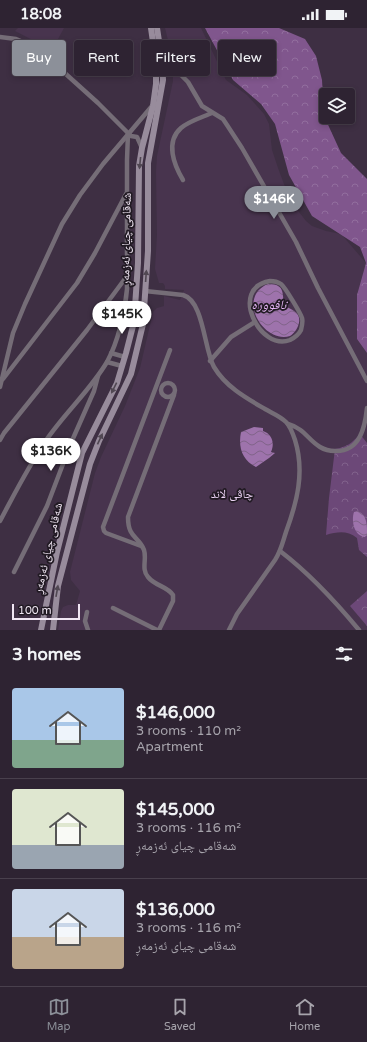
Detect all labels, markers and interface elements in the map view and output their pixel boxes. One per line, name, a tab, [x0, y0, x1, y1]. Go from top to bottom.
text: 18:08	[20, 5, 62, 23]
chip: Buy	[12, 40, 66, 76]
chip: Rent	[74, 40, 133, 76]
chip: Filters	[141, 40, 210, 76]
chip: New	[218, 40, 276, 76]
map controls	[319, 88, 355, 124]
button: layers	[319, 88, 355, 124]
one-way arrow	[137, 157, 143, 169]
pin: $146K	[246, 186, 302, 220]
text: $146K	[253, 191, 295, 207]
street label: شەقامی چیای ئەزمەڕ	[118, 192, 136, 286]
one-way arrow	[143, 270, 149, 282]
water label: نافوورە	[252, 297, 289, 313]
pin: $145K	[94, 301, 150, 335]
text: $145K	[101, 306, 143, 322]
one-way arrow	[111, 382, 117, 393]
one-way arrow	[97, 434, 103, 445]
pin: $136K	[23, 438, 79, 472]
text: $136K	[30, 443, 72, 459]
park label: چاڤی لاند	[211, 487, 254, 501]
street label: شەقامی چیای ئەزمەڕ	[31, 501, 68, 596]
one-way arrow	[55, 585, 61, 597]
scale bar	[12, 602, 80, 621]
text: 100 m	[18, 604, 52, 617]
icon: filters	[333, 643, 355, 665]
text: 3 homes	[12, 644, 81, 665]
text: $146,000	[136, 702, 215, 723]
icon: home	[44, 704, 92, 752]
text: 3 rooms · 110 m²	[136, 723, 241, 739]
text: Apartment	[136, 739, 203, 755]
text: $145,000	[136, 799, 215, 820]
icon: home	[44, 805, 92, 853]
text: 3 rooms · 116 m²	[136, 820, 241, 836]
text: شەقامی چیای ئەزمەڕ	[136, 838, 236, 854]
text: $136,000	[136, 899, 215, 920]
icon: home	[44, 905, 92, 953]
text: 3 rooms · 116 m²	[136, 920, 241, 936]
text: شەقامی چیای ئەزمەڕ	[136, 938, 236, 954]
tab: Map	[47, 996, 70, 1033]
tab: Saved	[164, 996, 196, 1033]
tab: Home	[289, 996, 320, 1033]

